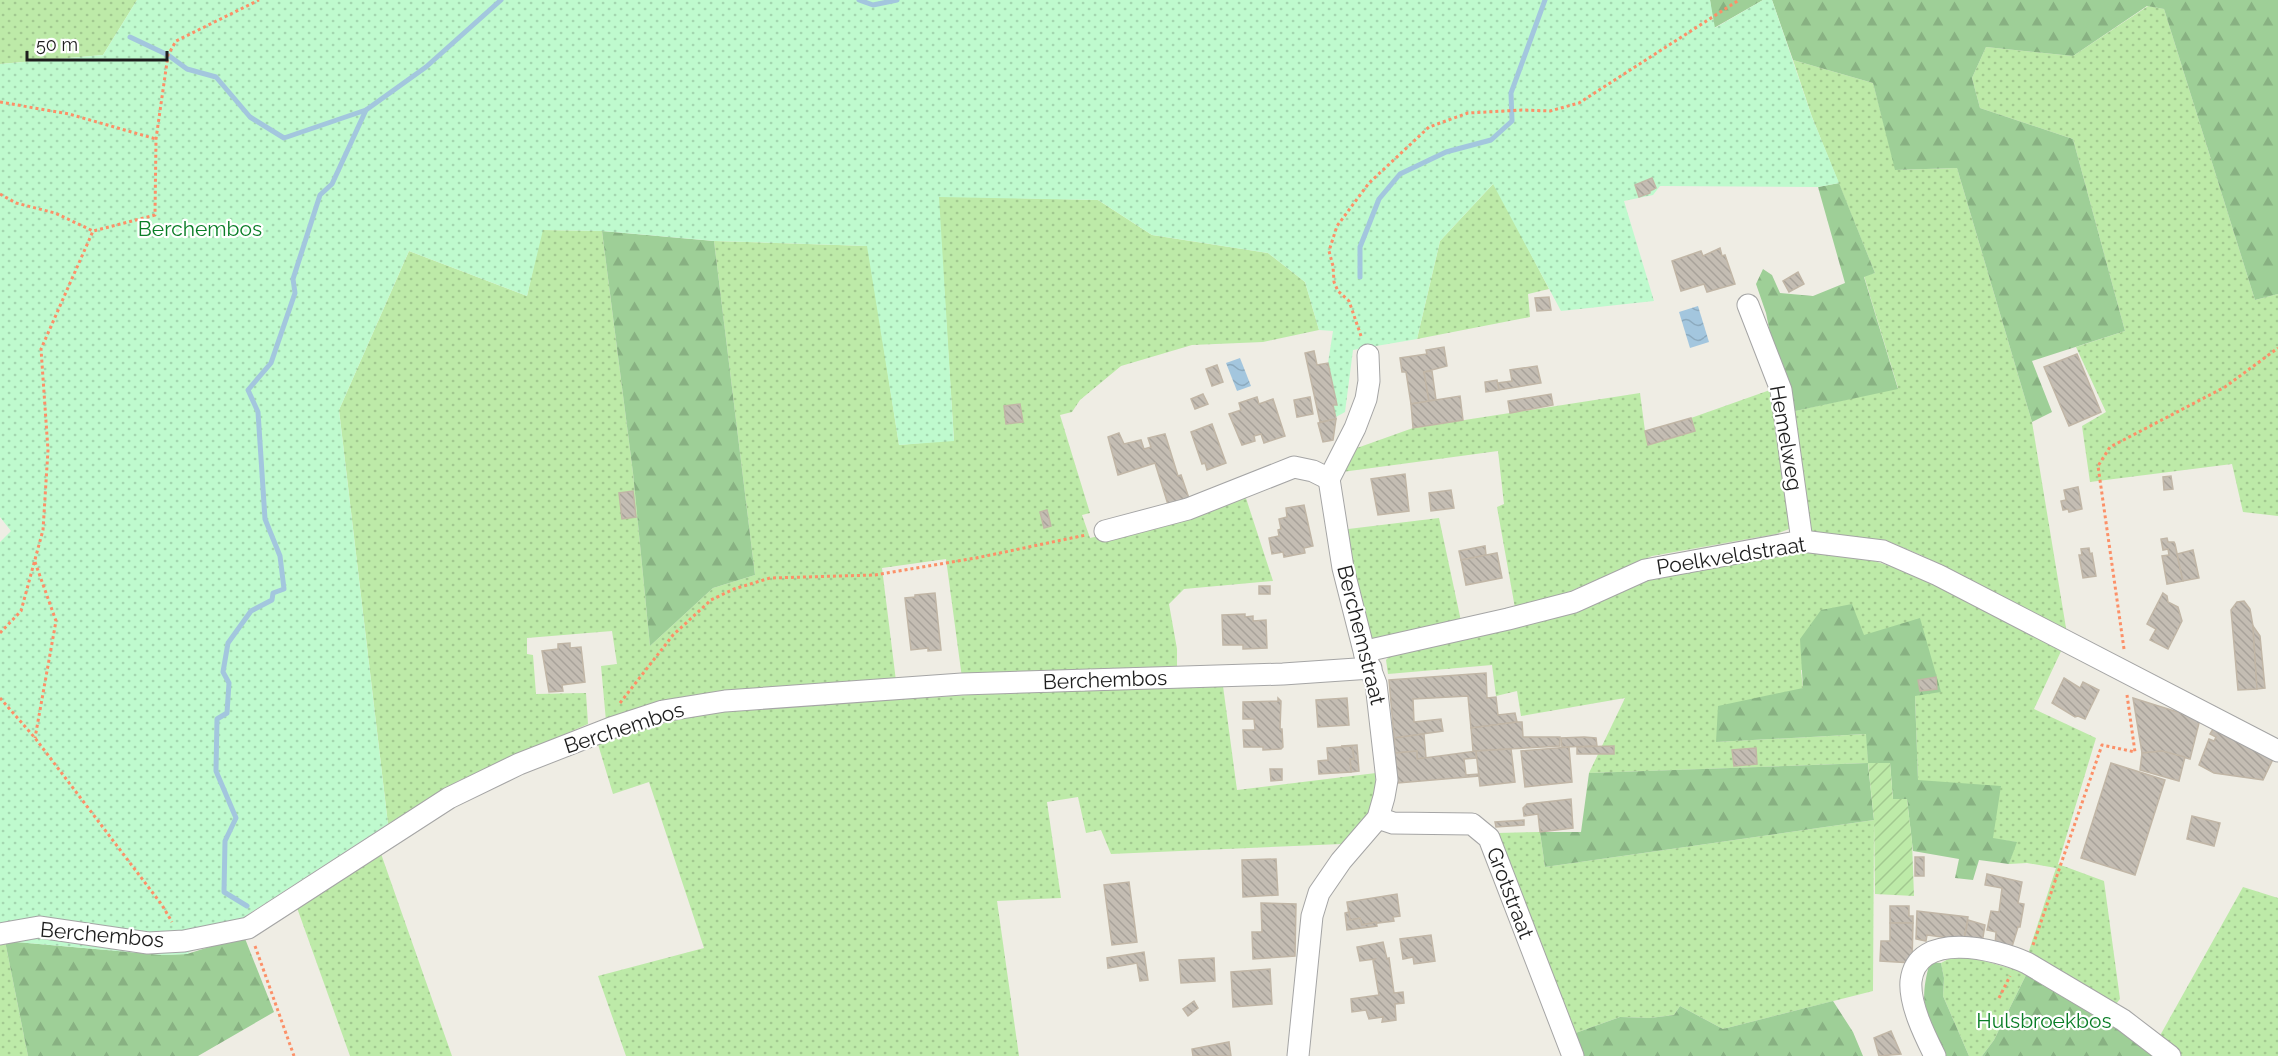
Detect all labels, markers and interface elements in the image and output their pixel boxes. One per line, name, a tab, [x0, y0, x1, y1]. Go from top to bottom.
scale bar	[27, 24, 166, 62]
text: 50 m	[36, 34, 78, 55]
park label: Berchembos	[138, 216, 262, 241]
street label: Hemelweg	[1765, 383, 1808, 493]
street label: Poelkveldstraat	[1654, 531, 1807, 580]
street label: Berchemstraat	[1332, 562, 1391, 707]
street label: Berchembos	[1042, 665, 1168, 694]
street label: Berchembos	[561, 696, 687, 759]
street label: Grotstraat	[1482, 844, 1539, 942]
street label: Berchembos	[39, 917, 165, 952]
park label: Hulsbroekbos	[1976, 1008, 2112, 1033]

